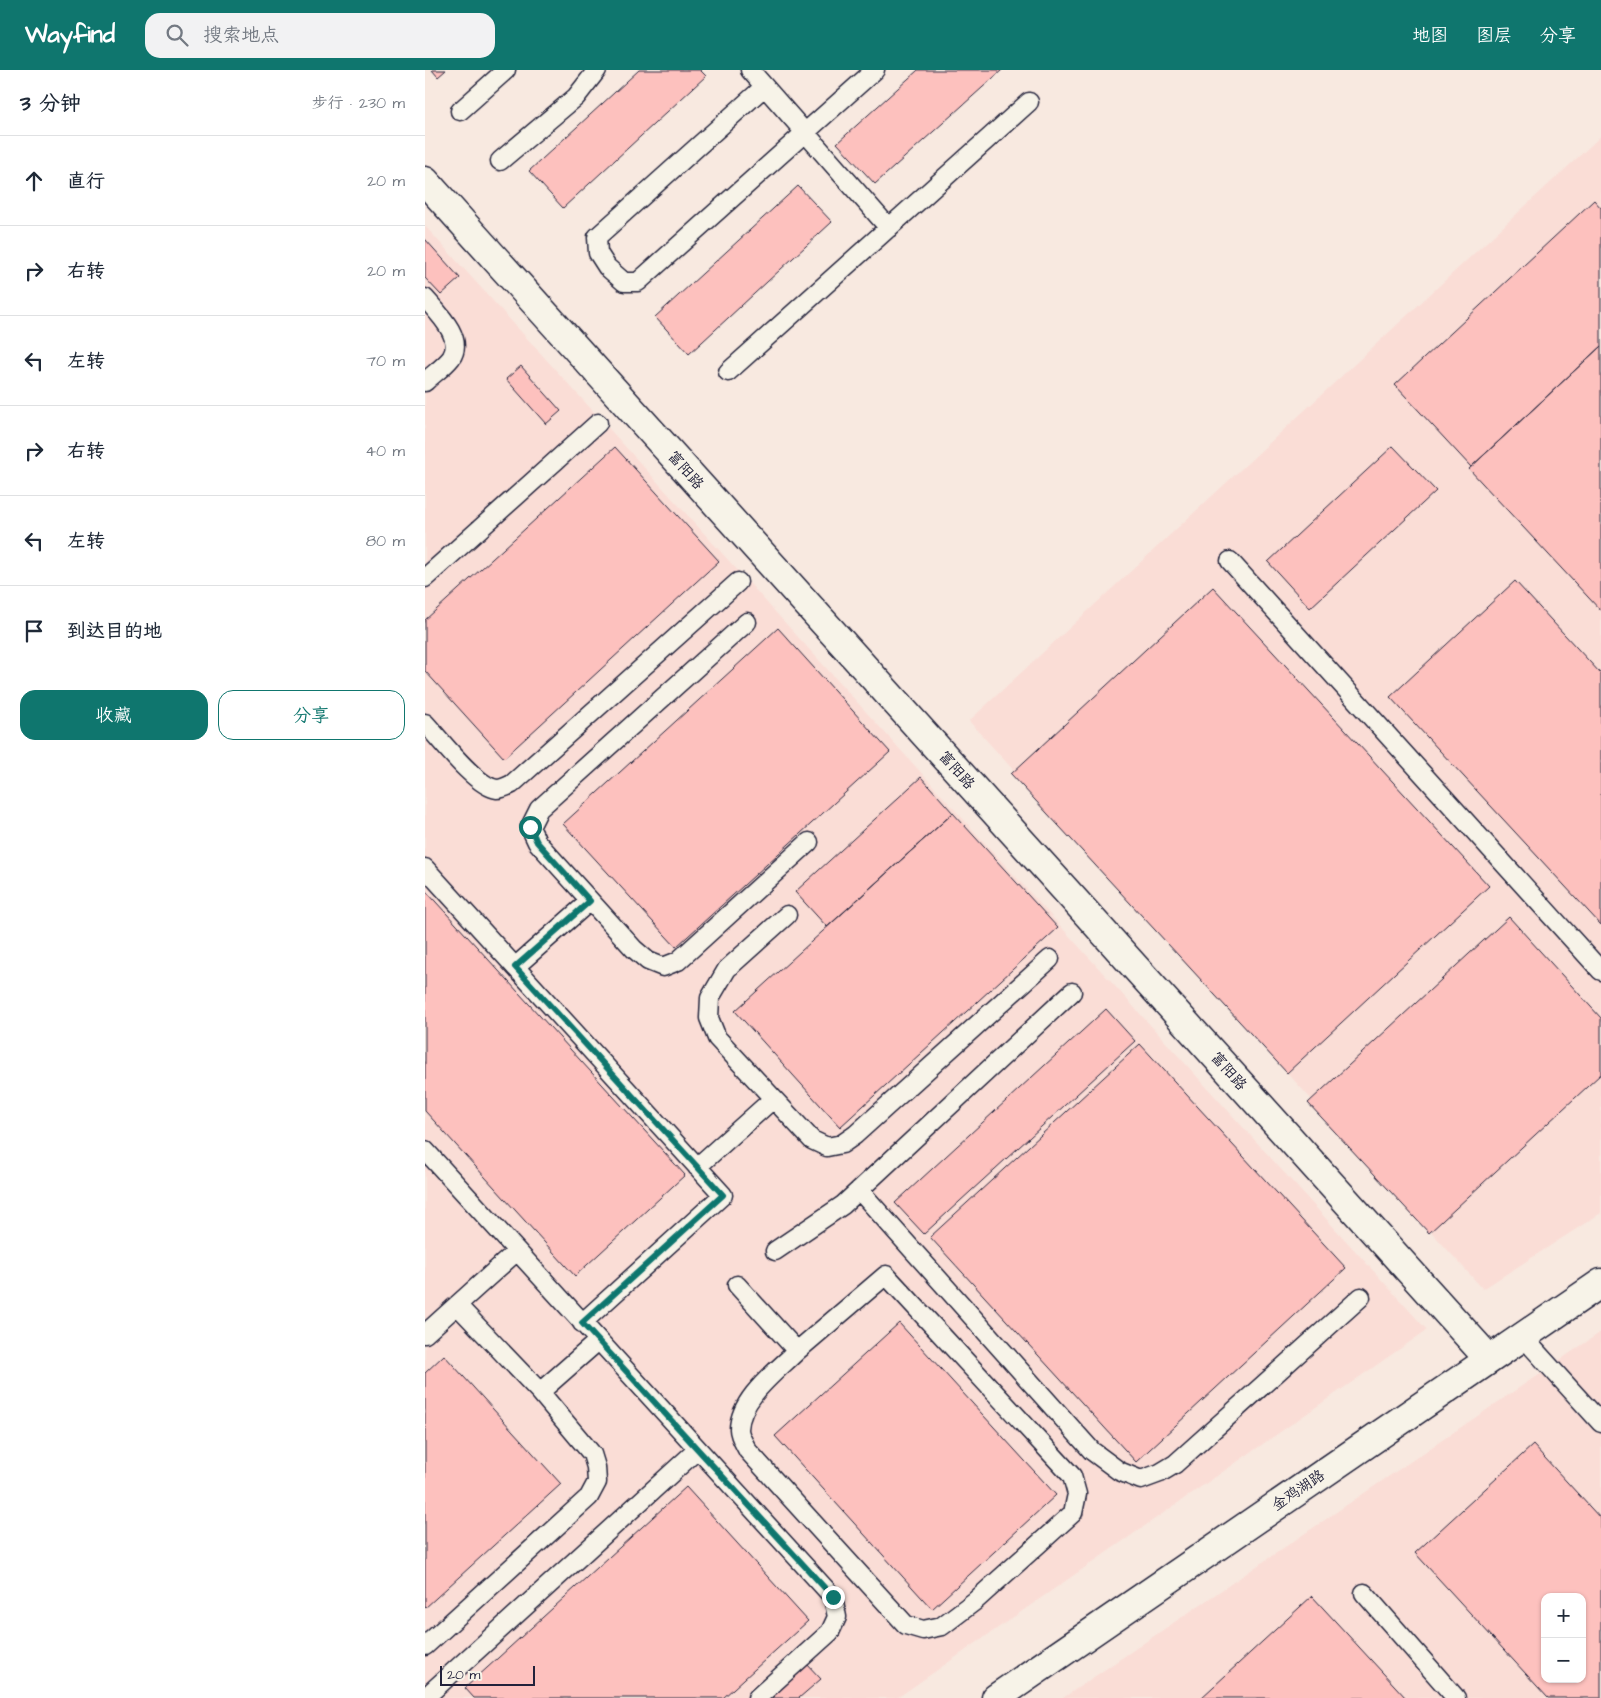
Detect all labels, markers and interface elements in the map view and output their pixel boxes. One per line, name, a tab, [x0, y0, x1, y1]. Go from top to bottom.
search box	[145, 13, 495, 58]
text: Wayfind	[25, 18, 115, 52]
icon: search	[163, 21, 191, 49]
text: 搜索地点	[203, 22, 279, 49]
text: 地图	[1412, 23, 1448, 48]
text: 图层	[1476, 23, 1512, 48]
text: 分享	[1540, 23, 1576, 48]
text: 3 分钟	[20, 89, 81, 118]
text: 步行 · 230 m	[312, 92, 405, 114]
icon: ahead	[20, 167, 48, 195]
text: 直行	[67, 168, 105, 195]
text: 20 m	[367, 170, 405, 192]
icon: right	[20, 257, 48, 285]
text: 右转	[67, 258, 105, 285]
text: 20 m	[367, 260, 405, 282]
icon: left	[20, 347, 48, 375]
text: 左转	[67, 348, 105, 375]
text: 70 m	[366, 350, 405, 372]
icon: right	[20, 437, 48, 465]
text: 右转	[67, 438, 105, 465]
text: 40 m	[365, 440, 405, 462]
street label: 富阳路	[663, 447, 708, 494]
icon: left	[20, 527, 48, 555]
text: 左转	[67, 528, 105, 555]
text: 80 m	[366, 530, 405, 552]
icon: arrive	[20, 617, 48, 645]
text: 到达目的地	[67, 618, 162, 645]
button: 收藏	[20, 690, 208, 740]
button: 分享	[218, 690, 405, 740]
street label: 富阳路	[934, 747, 979, 794]
route start	[519, 816, 542, 839]
street label: 富阳路	[1206, 1048, 1251, 1095]
street label: 金鸡湖路	[1268, 1465, 1329, 1516]
route end	[822, 1586, 845, 1609]
map controls	[1541, 1593, 1586, 1683]
button: +	[1541, 1593, 1586, 1638]
button: −	[1541, 1638, 1586, 1683]
scale bar	[440, 1663, 535, 1686]
text: 20 m	[447, 1665, 480, 1685]

